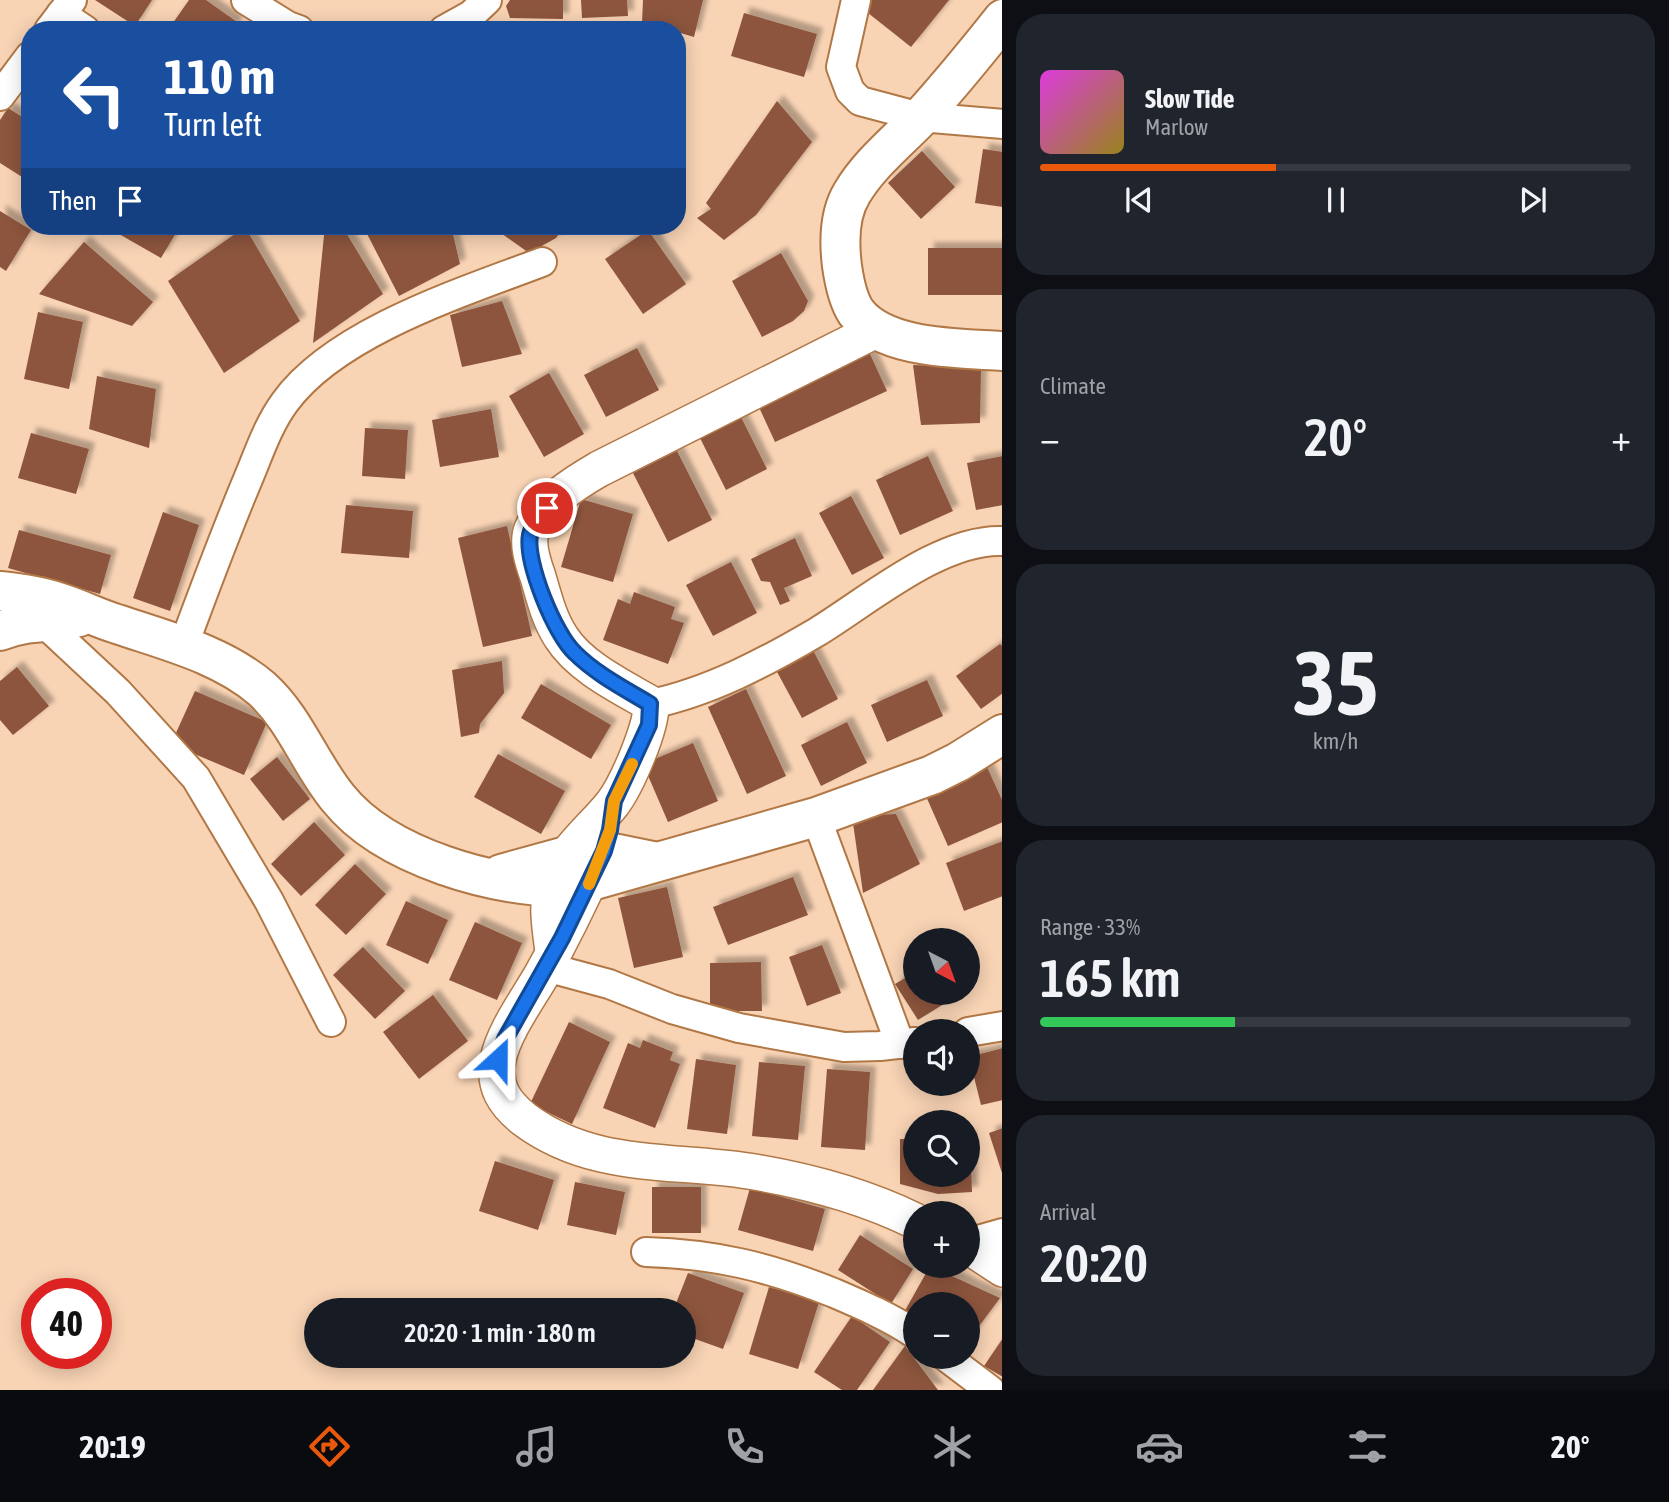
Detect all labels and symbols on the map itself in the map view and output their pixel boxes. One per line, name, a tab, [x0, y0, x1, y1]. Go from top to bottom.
pin	[517, 478, 577, 538]
north arrow	[903, 928, 980, 1004]
position arrow	[461, 1022, 535, 1096]
speed limit sign: 40	[21, 1278, 112, 1369]

